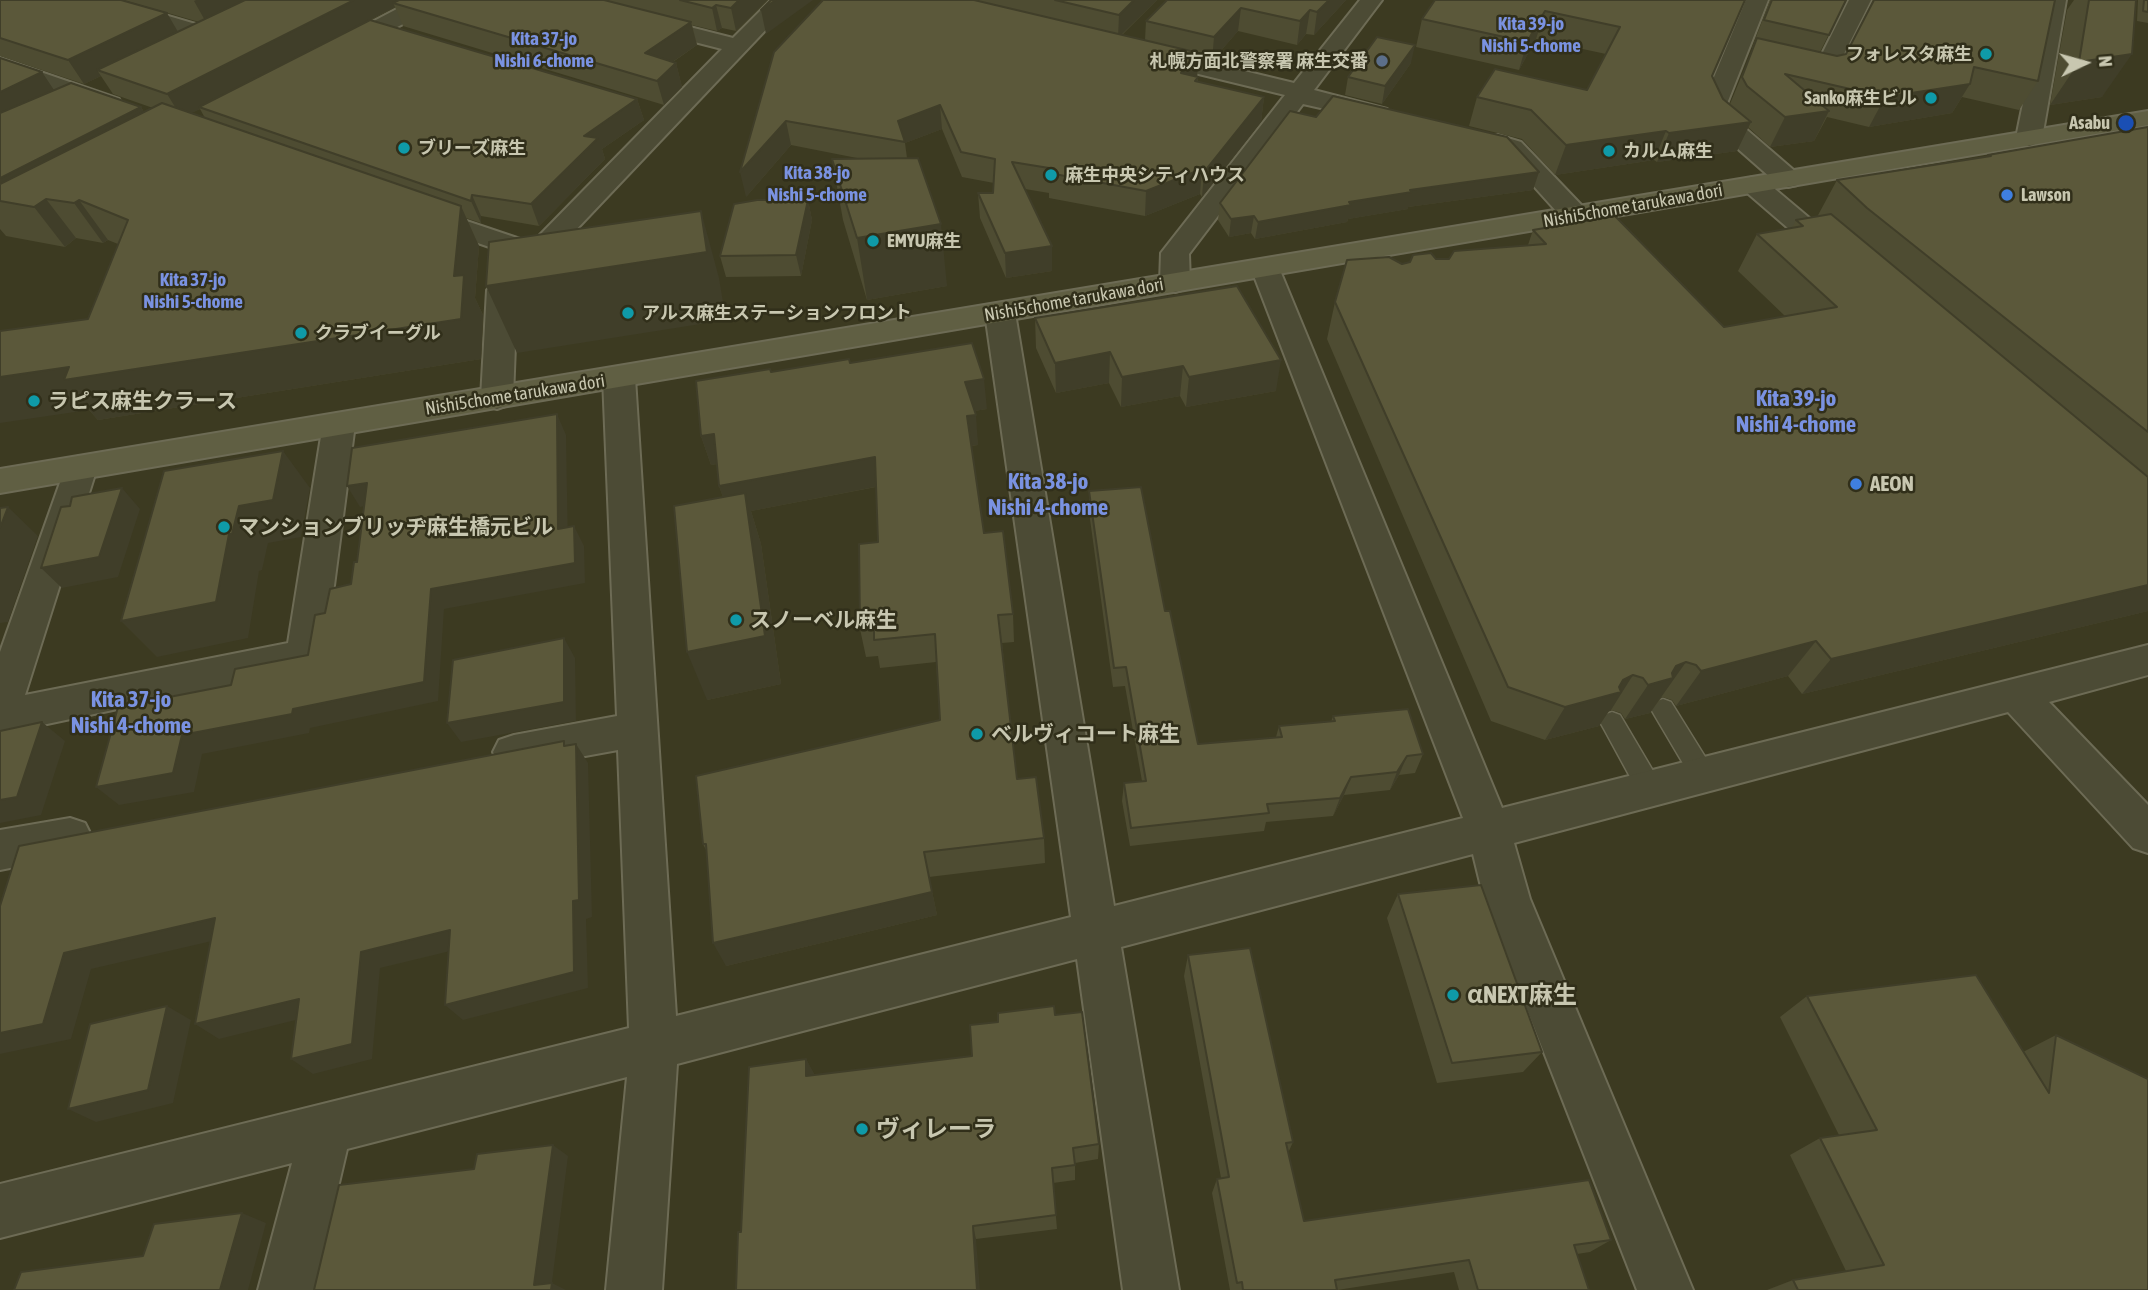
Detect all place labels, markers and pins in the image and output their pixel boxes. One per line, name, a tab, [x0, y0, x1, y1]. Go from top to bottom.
place label: フォレスタ麻生	[1846, 43, 1972, 65]
marker: フォレスタ麻生	[1978, 46, 1994, 62]
place label: 札幌方面北警察署 麻生交番	[1150, 50, 1368, 72]
marker: 札幌方面北警察署 麻生交番	[1374, 53, 1390, 69]
place label: Sanko麻生ビル	[1804, 87, 1917, 109]
marker: Sanko麻生ビル	[1923, 90, 1939, 106]
place label: Asabu	[2069, 112, 2110, 134]
marker: Asabu	[2116, 113, 2136, 133]
place label: ブリーズ麻生	[418, 137, 526, 159]
marker: ブリーズ麻生	[396, 140, 412, 156]
place label: カルム麻生	[1623, 140, 1713, 162]
marker: カルム麻生	[1601, 143, 1617, 159]
place label: 麻生中央シティハウス	[1065, 164, 1245, 186]
marker: 麻生中央シティハウス	[1043, 167, 1059, 183]
place label: Lawson	[2021, 184, 2071, 206]
marker: Lawson	[1999, 187, 2015, 203]
place label: EMYU麻生	[887, 230, 961, 252]
marker: EMYU麻生	[865, 233, 881, 249]
place label: アルス麻生ステーションフロント	[642, 302, 912, 324]
marker: アルス麻生ステーションフロント	[620, 305, 636, 321]
place label: クラブイーグル	[315, 322, 441, 344]
marker: クラブイーグル	[293, 325, 309, 341]
place label: ラピス麻生クラース	[48, 388, 237, 414]
marker: ラピス麻生クラース	[26, 393, 42, 409]
place label: AEON	[1870, 471, 1914, 497]
marker: AEON	[1848, 476, 1864, 492]
place label: マンションブリッヂ麻生橋元ビル	[238, 514, 553, 540]
marker: マンションブリッヂ麻生橋元ビル	[216, 519, 232, 535]
place label: スノーベル麻生	[750, 607, 897, 633]
marker: スノーベル麻生	[728, 612, 744, 628]
place label: ベルヴィコート麻生	[991, 721, 1180, 747]
marker: ベルヴィコート麻生	[969, 726, 985, 742]
place label: αNEXT麻生	[1467, 981, 1577, 1009]
marker: αNEXT麻生	[1445, 987, 1461, 1003]
place label: ヴィレーラ	[876, 1115, 996, 1143]
marker: ヴィレーラ	[854, 1121, 870, 1137]

